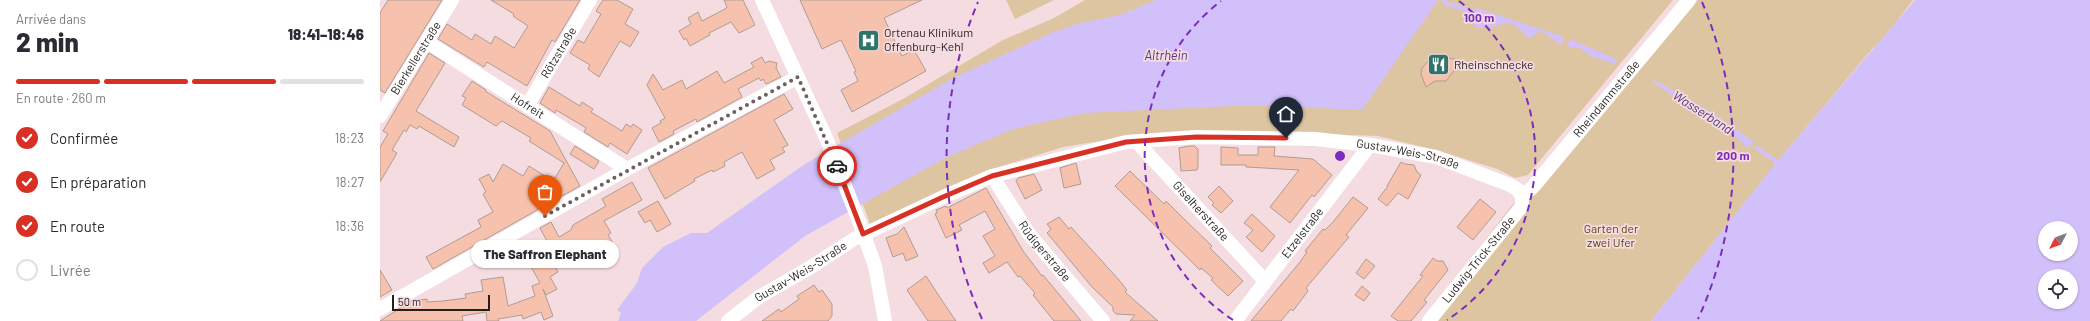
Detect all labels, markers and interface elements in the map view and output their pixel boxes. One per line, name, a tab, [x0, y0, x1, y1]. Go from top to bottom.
text: 100 m	[1464, 10, 1494, 24]
text: Arrivée dans	[16, 11, 86, 27]
street label: Bierkellerstraße	[387, 18, 443, 97]
street label: Rötzstraße	[537, 24, 578, 80]
text: 18:41–18:46	[288, 25, 364, 43]
place label: Ortenau Klinikum Offenburg-Kehl	[884, 25, 973, 53]
text: 2 min	[16, 26, 79, 57]
hospital icon: Ortenau Klinikum Offenburg-Kehl	[855, 27, 881, 53]
water label: Altrhein	[1144, 47, 1188, 63]
restaurant icon: Rheinschnecke	[1426, 52, 1452, 78]
place label: Rheinschnecke	[1454, 57, 1533, 71]
street label: Rheindammstraße	[1570, 57, 1642, 139]
water label: Wasserband	[1670, 87, 1736, 137]
street label: Hofreit	[509, 89, 547, 121]
text: En route · 260 m	[16, 90, 106, 106]
pin	[1269, 97, 1303, 138]
icon: home	[1275, 103, 1297, 125]
icon: check	[16, 127, 38, 149]
text: Confirmée	[50, 129, 118, 147]
text: 18:23	[335, 130, 364, 146]
street label: Gustav-Weis-Straße	[1356, 136, 1462, 171]
courier	[817, 146, 857, 186]
text: 200 m	[1717, 148, 1749, 162]
centre of rings	[1333, 149, 1347, 163]
icon: car	[826, 155, 848, 177]
icon: check	[16, 171, 38, 193]
text: En préparation	[50, 173, 146, 191]
text: 18:27	[335, 174, 364, 190]
pin	[528, 175, 562, 216]
street label: Giselherstraße	[1170, 178, 1232, 243]
icon: bag	[534, 181, 556, 203]
street label: Etzelstraße	[1278, 204, 1326, 260]
street label: Ludwig-Trick-Straße	[1439, 213, 1517, 305]
icon: check	[16, 215, 38, 237]
text: En route	[50, 217, 105, 235]
text: 18:36	[335, 218, 364, 234]
street label: Rüdigerstraße	[1016, 218, 1074, 284]
park label: Garten der zwei Ufer	[1584, 221, 1639, 249]
north arrow	[2038, 221, 2078, 261]
map controls	[2038, 221, 2078, 309]
street label: Gustav-Weis-Straße	[751, 238, 849, 304]
callout: The Saffron Elephant	[471, 240, 619, 268]
text: The Saffron Elephant	[484, 246, 606, 262]
text: Livrée	[50, 261, 91, 279]
button: locate	[2038, 269, 2078, 309]
scale bar	[392, 293, 490, 312]
text: 50 m	[398, 295, 421, 308]

